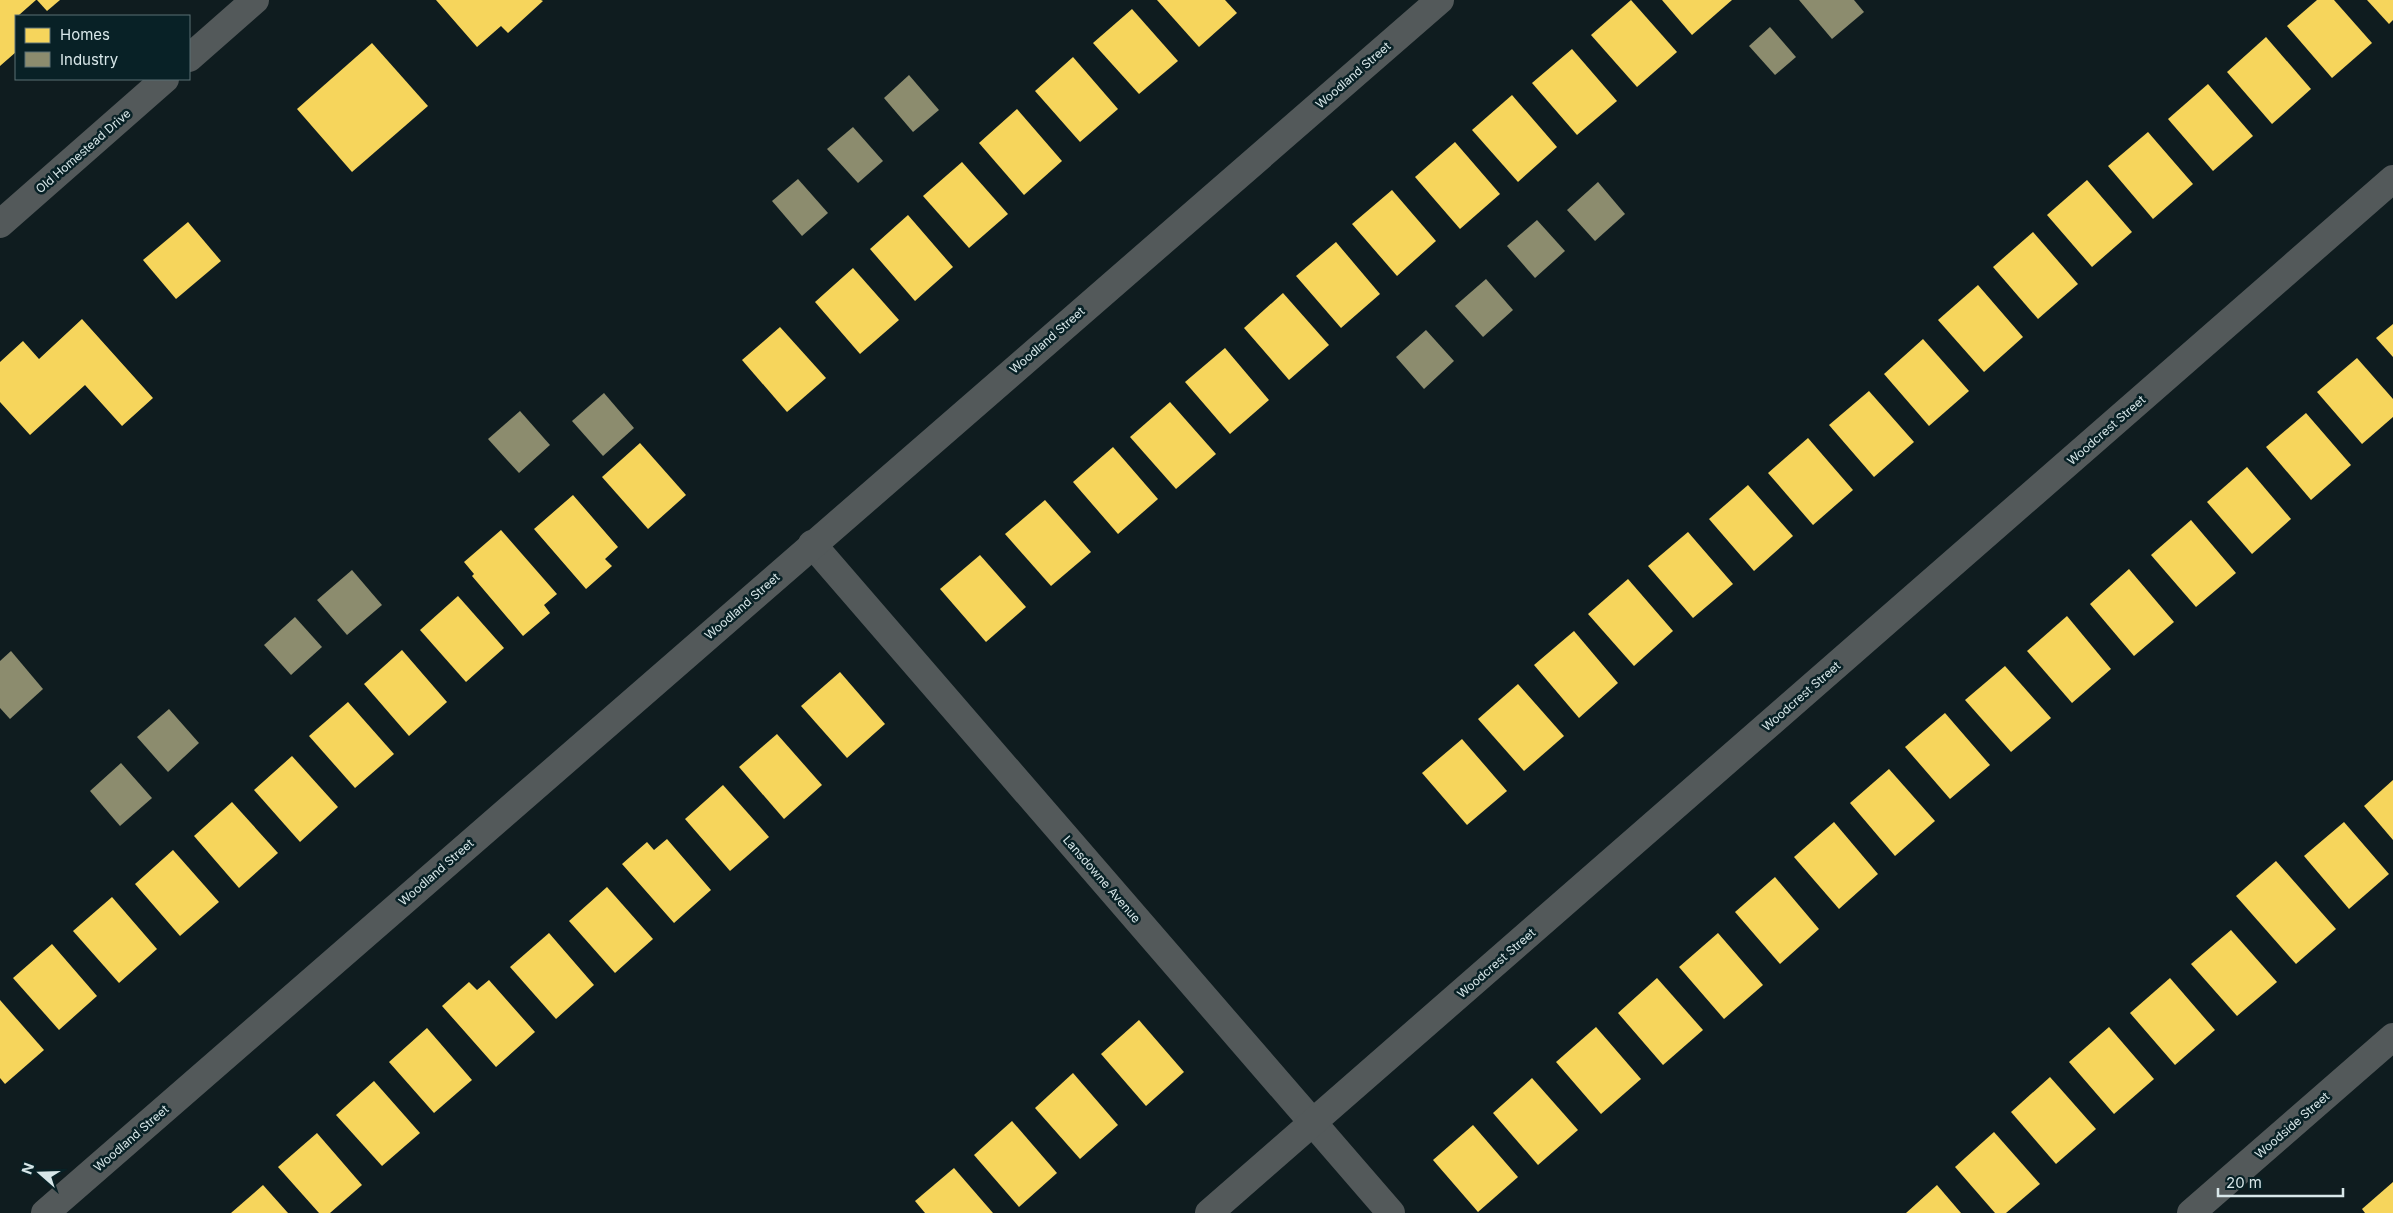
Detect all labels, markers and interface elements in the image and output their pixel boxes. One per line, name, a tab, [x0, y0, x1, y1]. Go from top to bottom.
legend	[15, 15, 190, 80]
text: Homes	[60, 25, 110, 44]
street label: Woodland Street	[1313, 38, 1394, 112]
text: Industry	[60, 50, 119, 69]
street label: Old Homestead Drive	[32, 106, 134, 196]
street label: Woodland Street	[1007, 303, 1088, 377]
street label: Woodcrest Street	[2064, 392, 2148, 468]
street label: Woodland Street	[702, 569, 783, 643]
street label: Woodcrest Street	[1759, 658, 1843, 734]
street label: Lansdowne Avenue	[1060, 832, 1144, 926]
street label: Woodland Street	[396, 835, 477, 909]
street label: Woodcrest Street	[1454, 925, 1538, 1001]
street label: Woodside Street	[2252, 1089, 2332, 1161]
street label: Woodland Street	[91, 1101, 172, 1175]
north arrow	[15, 1148, 65, 1198]
text: N	[18, 1160, 37, 1176]
scale bar	[2218, 1166, 2343, 1198]
text: 20 m	[2226, 1173, 2262, 1192]

